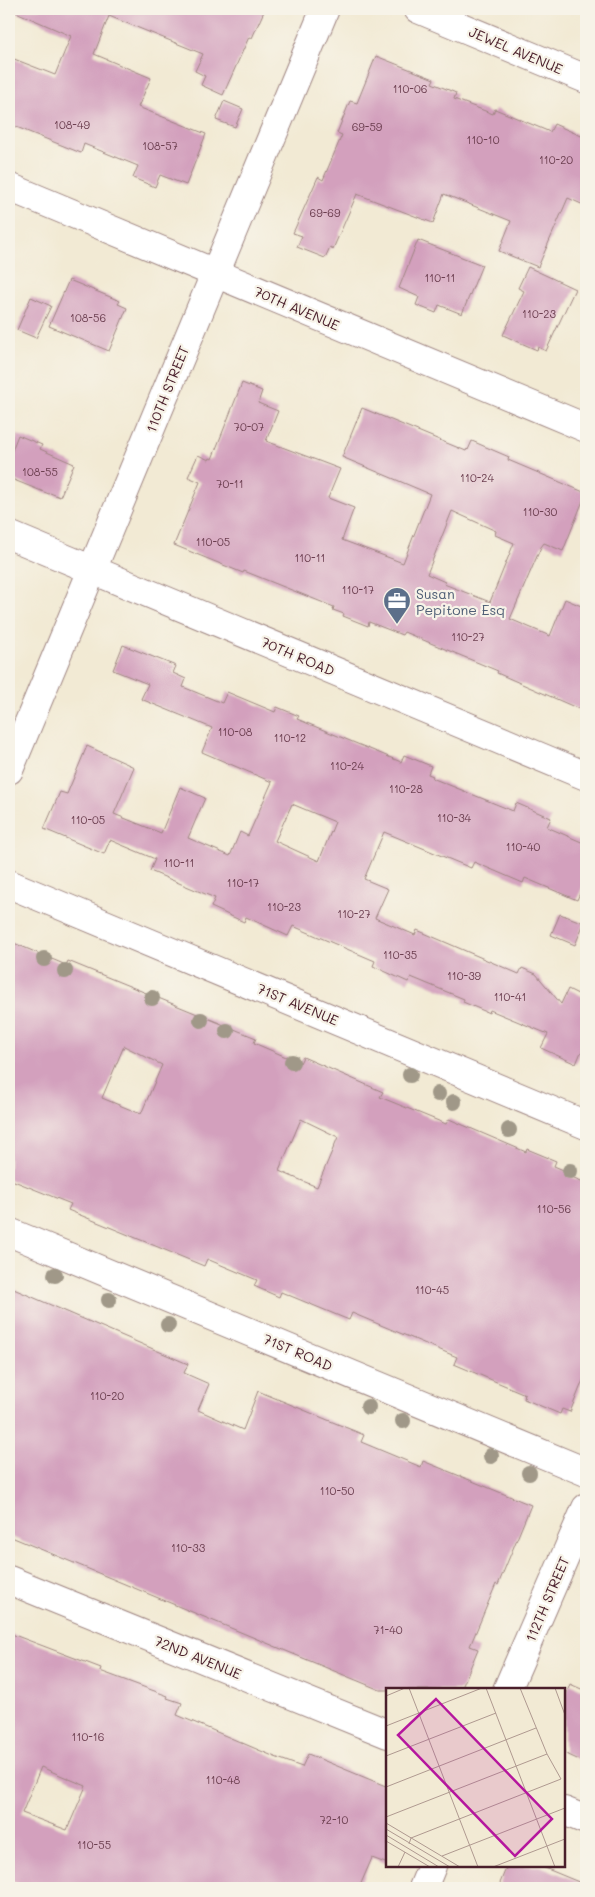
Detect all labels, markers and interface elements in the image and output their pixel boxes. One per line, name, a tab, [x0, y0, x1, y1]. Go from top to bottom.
street label: JEWEL AVENUE	[466, 22, 566, 78]
house number: 110-06	[393, 81, 427, 96]
house number: 108-49	[54, 117, 90, 132]
house number: 69-59	[352, 119, 383, 134]
house number: 110-10	[467, 132, 500, 147]
house number: 108-57	[142, 138, 178, 153]
house number: 110-20	[539, 152, 573, 167]
house number: 69-69	[310, 205, 341, 220]
house number: 110-11	[424, 270, 456, 285]
street label: 70TH AVENUE	[251, 281, 343, 335]
house number: 110-23	[522, 306, 556, 321]
house number: 108-56	[70, 310, 106, 325]
street label: 110TH STREET	[141, 343, 193, 435]
house number: 70-07	[234, 419, 264, 434]
house number: 108-55	[22, 464, 58, 479]
house number: 110-24	[460, 470, 494, 485]
house number: 70-11	[216, 476, 244, 491]
house number: 110-30	[523, 504, 557, 519]
house number: 110-05	[196, 534, 230, 549]
house number: 110-11	[294, 550, 326, 565]
house number: 110-17	[342, 582, 374, 597]
place label: Susan Pepitone Esq	[416, 584, 505, 619]
office icon: Susan Pepitone Esq	[382, 586, 412, 625]
house number: 110-27	[451, 629, 485, 644]
street label: 70TH ROAD	[258, 632, 338, 680]
house number: 110-08	[218, 724, 253, 739]
house number: 110-12	[274, 730, 306, 745]
house number: 110-24	[330, 758, 364, 773]
house number: 110-28	[389, 781, 423, 796]
house number: 110-34	[437, 810, 472, 825]
house number: 110-05	[71, 812, 105, 827]
house number: 110-40	[506, 839, 540, 854]
house number: 110-11	[163, 855, 195, 870]
house number: 110-17	[227, 875, 259, 890]
house number: 110-23	[267, 899, 301, 914]
house number: 110-27	[337, 906, 371, 921]
house number: 110-35	[383, 947, 417, 962]
house number: 110-39	[447, 968, 482, 983]
street label: 71ST AVENUE	[254, 978, 342, 1030]
house number: 110-41	[494, 989, 526, 1004]
house number: 110-56	[537, 1201, 571, 1216]
house number: 110-45	[415, 1282, 449, 1297]
street label: 71ST ROAD	[260, 1329, 336, 1375]
house number: 110-20	[90, 1388, 124, 1403]
house number: 110-50	[320, 1483, 354, 1498]
house number: 110-33	[171, 1540, 206, 1555]
street label: 112TH STREET	[520, 1553, 574, 1645]
house number: 71-40	[374, 1622, 403, 1637]
street label: 72ND AVENUE	[152, 1631, 244, 1683]
inset map	[386, 1688, 565, 1867]
house number: 110-16	[72, 1729, 104, 1744]
house number: 110-48	[206, 1772, 241, 1787]
house number: 72-10	[320, 1812, 349, 1827]
house number: 110-55	[77, 1837, 111, 1852]

